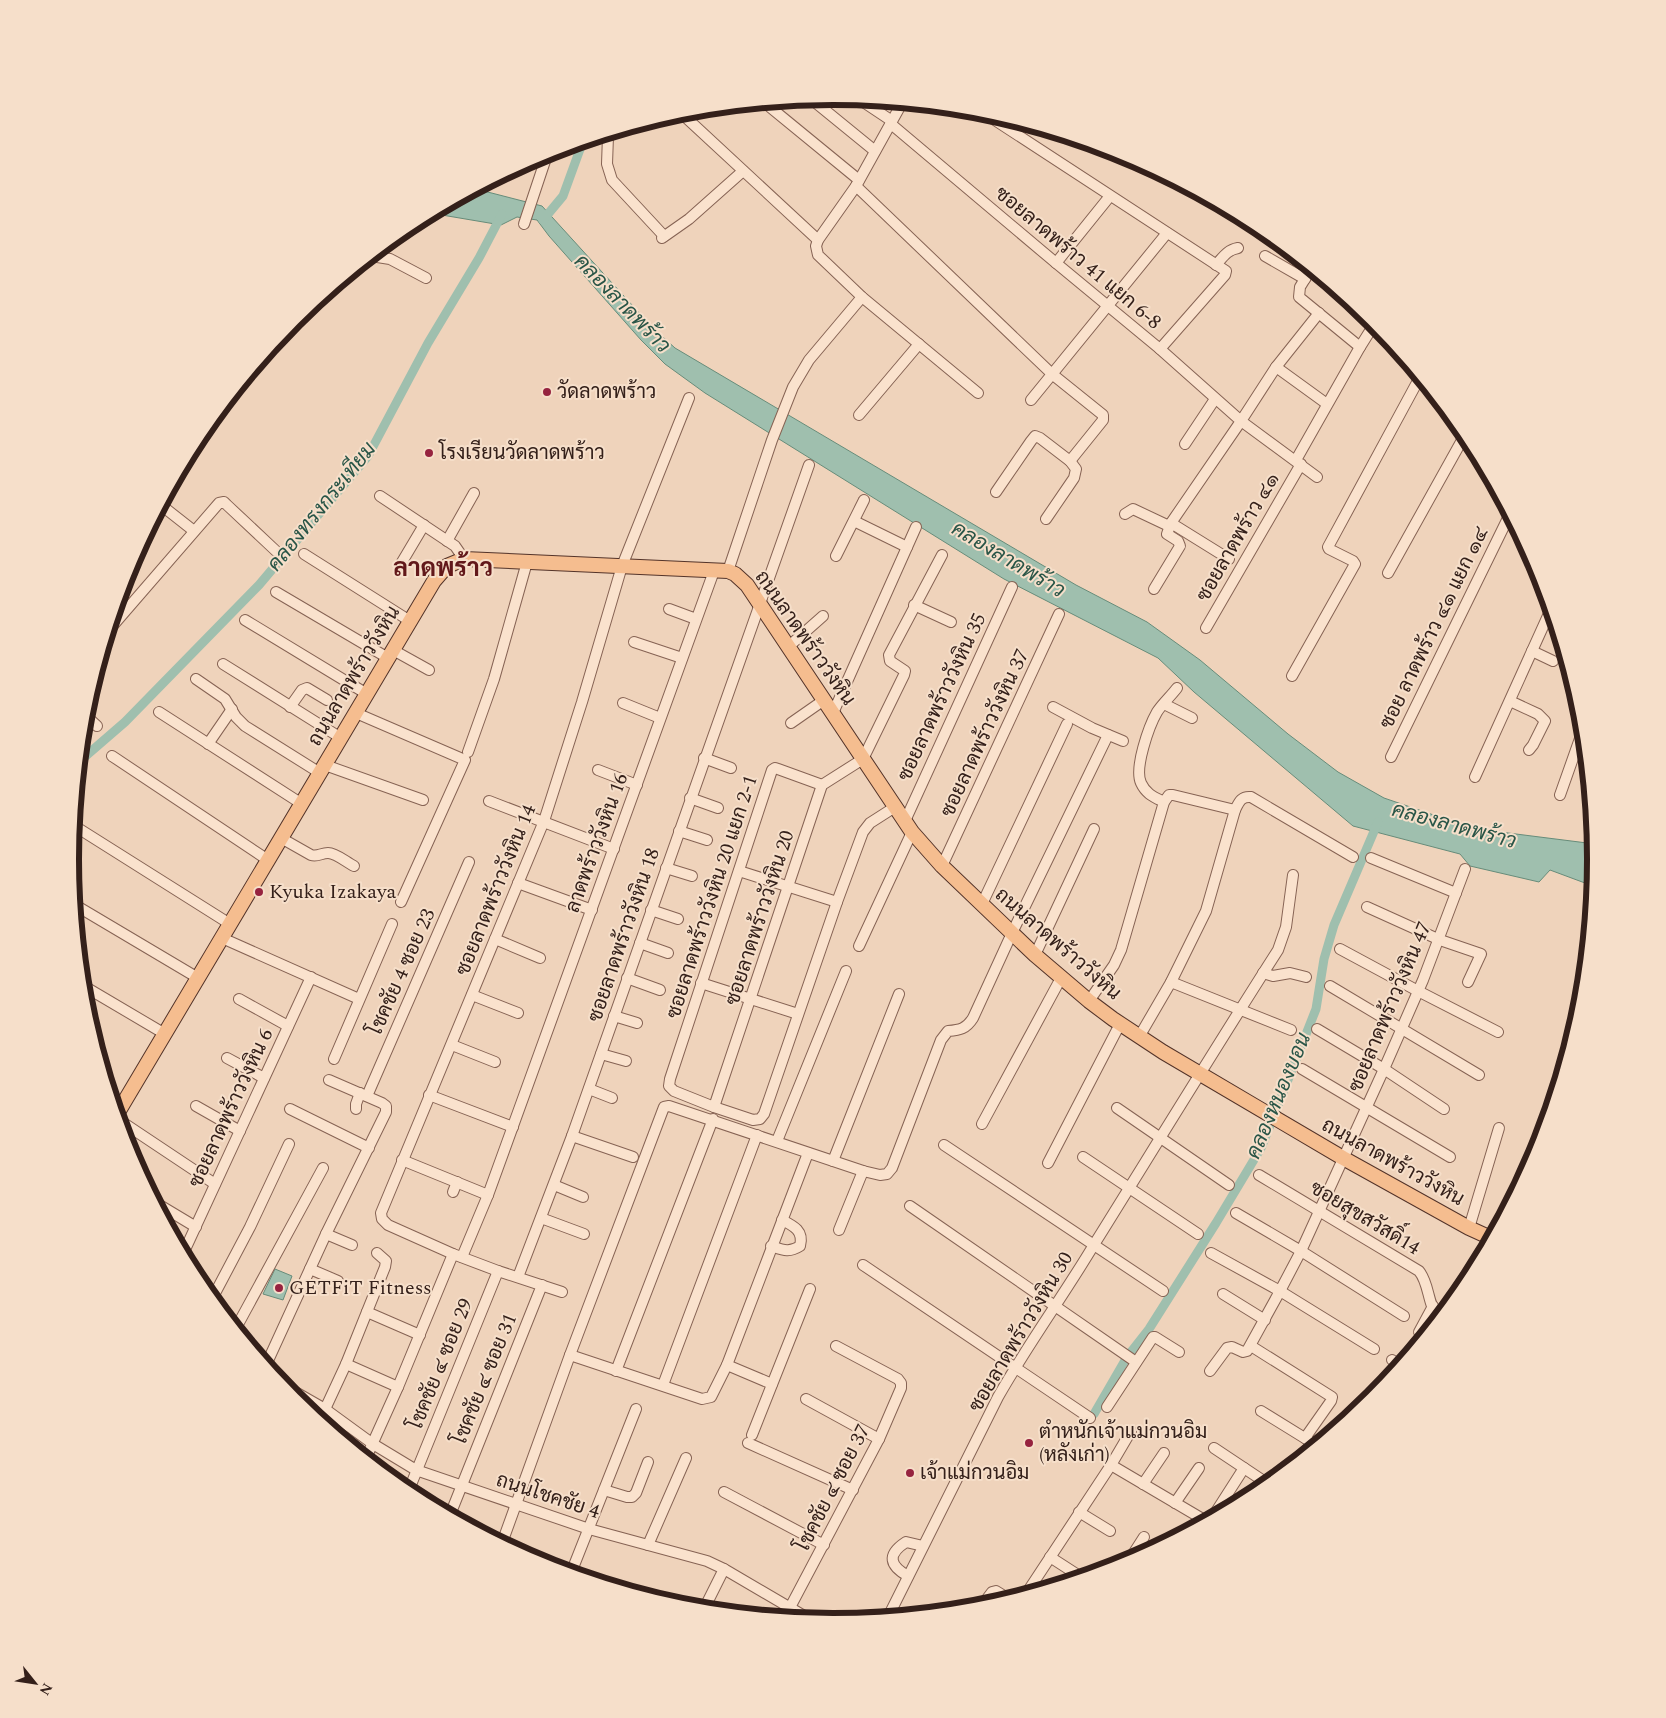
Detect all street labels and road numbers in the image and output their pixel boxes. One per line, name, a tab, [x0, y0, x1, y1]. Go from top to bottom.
street label: ซอยลาดพร้าว 41 แยก 6-8	[988, 179, 1168, 337]
street label: ซอยลาดพร้าว ๔๑	[1189, 467, 1287, 607]
street label: ซอย ลาดพร้าว ๔๑ แยก ๑๔	[1372, 522, 1496, 734]
street label: ถนนลาดพร้าววังหิน	[747, 564, 863, 712]
street label: ถนนลาดพร้าววังหิน	[300, 600, 408, 752]
street label: ซอยลาดพร้าววังหิน 35	[890, 608, 994, 786]
street label: ซอยลาดพร้าววังหิน 37	[933, 644, 1037, 822]
street label: ลาดพร้าววังหิน 16	[558, 769, 636, 917]
street label: ซอยลาดพร้าววังหิน 20 แยก 2-1	[661, 772, 763, 1022]
street label: ซอยลาดพร้าววังหิน 14	[448, 800, 544, 980]
street label: ซอยลาดพร้าววังหิน 20	[720, 828, 800, 1008]
street label: ซอยลาดพร้าววังหิน 18	[580, 844, 668, 1026]
street label: ถนนลาดพร้าววังหิน	[988, 881, 1128, 1007]
street label: โชคชัย 4 ซอย 23	[360, 904, 443, 1041]
street label: ซอยลาดพร้าววังหิน 47	[1341, 917, 1439, 1097]
street label: ซอยลาดพร้าววังหิน 6	[181, 1024, 281, 1192]
street label: ถนนลาดพร้าววังหิน	[1316, 1110, 1470, 1214]
street label: ซอยสุขสวัสดิ์14	[1304, 1170, 1428, 1263]
street label: ซอยลาดพร้าววังหิน 30	[961, 1246, 1081, 1418]
street label: โชคชัย ๔ ซอย 29	[401, 1294, 481, 1435]
street label: โชคชัย ๔ ซอย 31	[445, 1309, 525, 1450]
street label: โชคชัย ๔ ซอย 37	[788, 1419, 878, 1558]
street label: ถนนโชคชัย 4	[492, 1465, 604, 1527]

